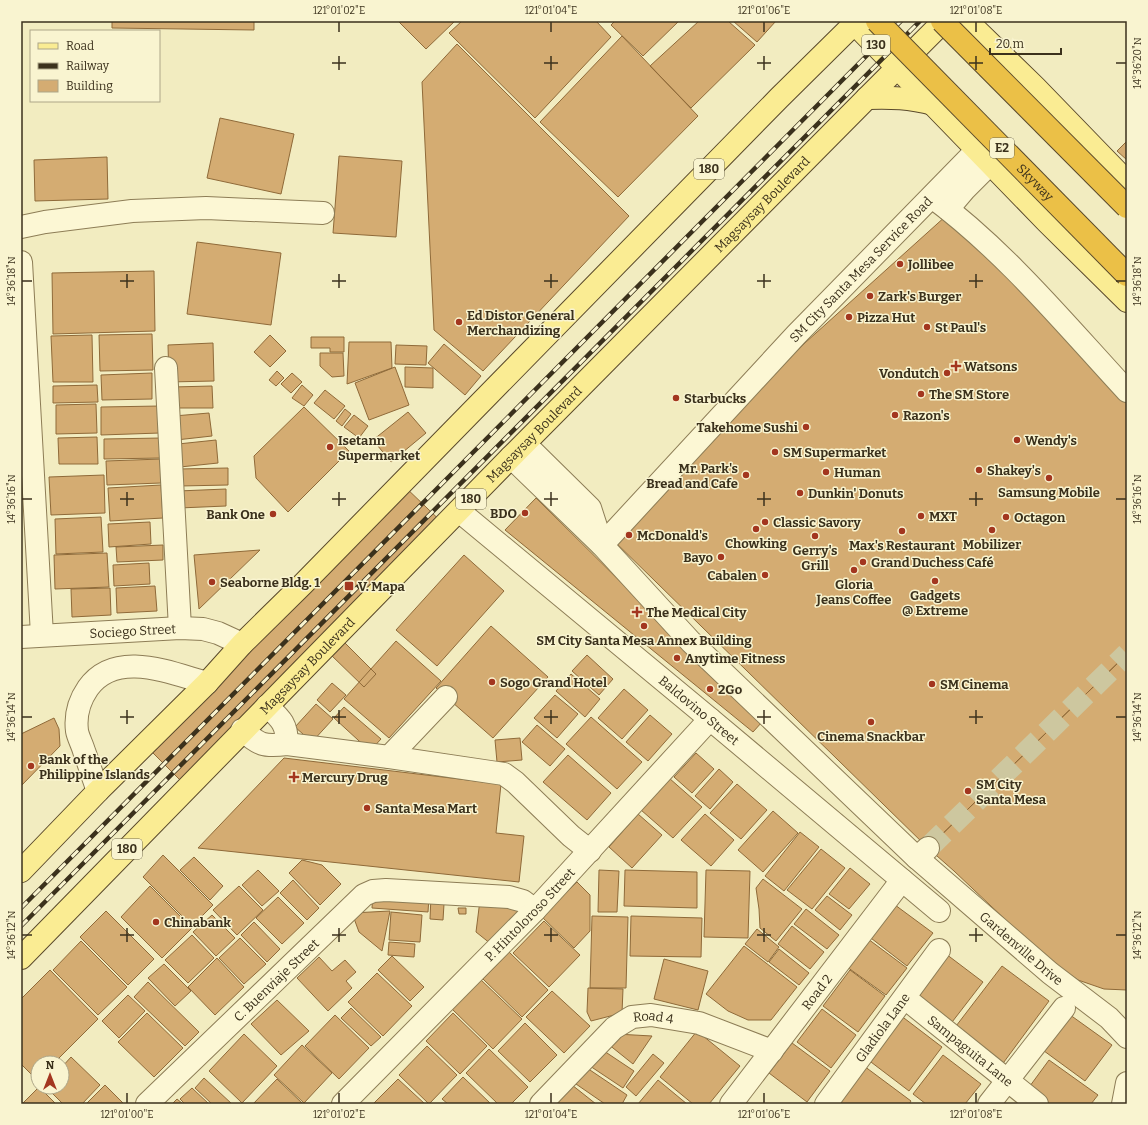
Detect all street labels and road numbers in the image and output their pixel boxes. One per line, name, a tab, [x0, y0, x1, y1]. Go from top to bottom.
road number: 130	[862, 35, 890, 55]
road number: E2	[990, 138, 1014, 158]
street label: Magsaysay Boulevard	[711, 153, 813, 255]
road number: 180	[694, 159, 724, 179]
street label: Skyway	[1014, 161, 1057, 204]
street label: SM City Santa Mesa Service Road	[786, 193, 935, 345]
street label: Magsaysay Boulevard	[483, 383, 585, 486]
road number: 180	[456, 489, 486, 509]
street label: Magsaysay Boulevard	[257, 614, 358, 717]
street label: Sociego Street	[89, 621, 177, 641]
street label: Baldovino Street	[656, 673, 742, 748]
road number: 180	[112, 839, 142, 859]
street label: P. Hintoloroso Street	[482, 865, 578, 964]
street label: Gardenville Drive	[977, 909, 1066, 988]
street label: C. Buenviaje Street	[231, 936, 322, 1025]
street label: Road 2	[799, 972, 835, 1013]
street label: Gladiola Lane	[852, 990, 913, 1065]
street label: Road 4	[632, 1008, 675, 1027]
street label: Sampaguita Lane	[925, 1012, 1016, 1090]

